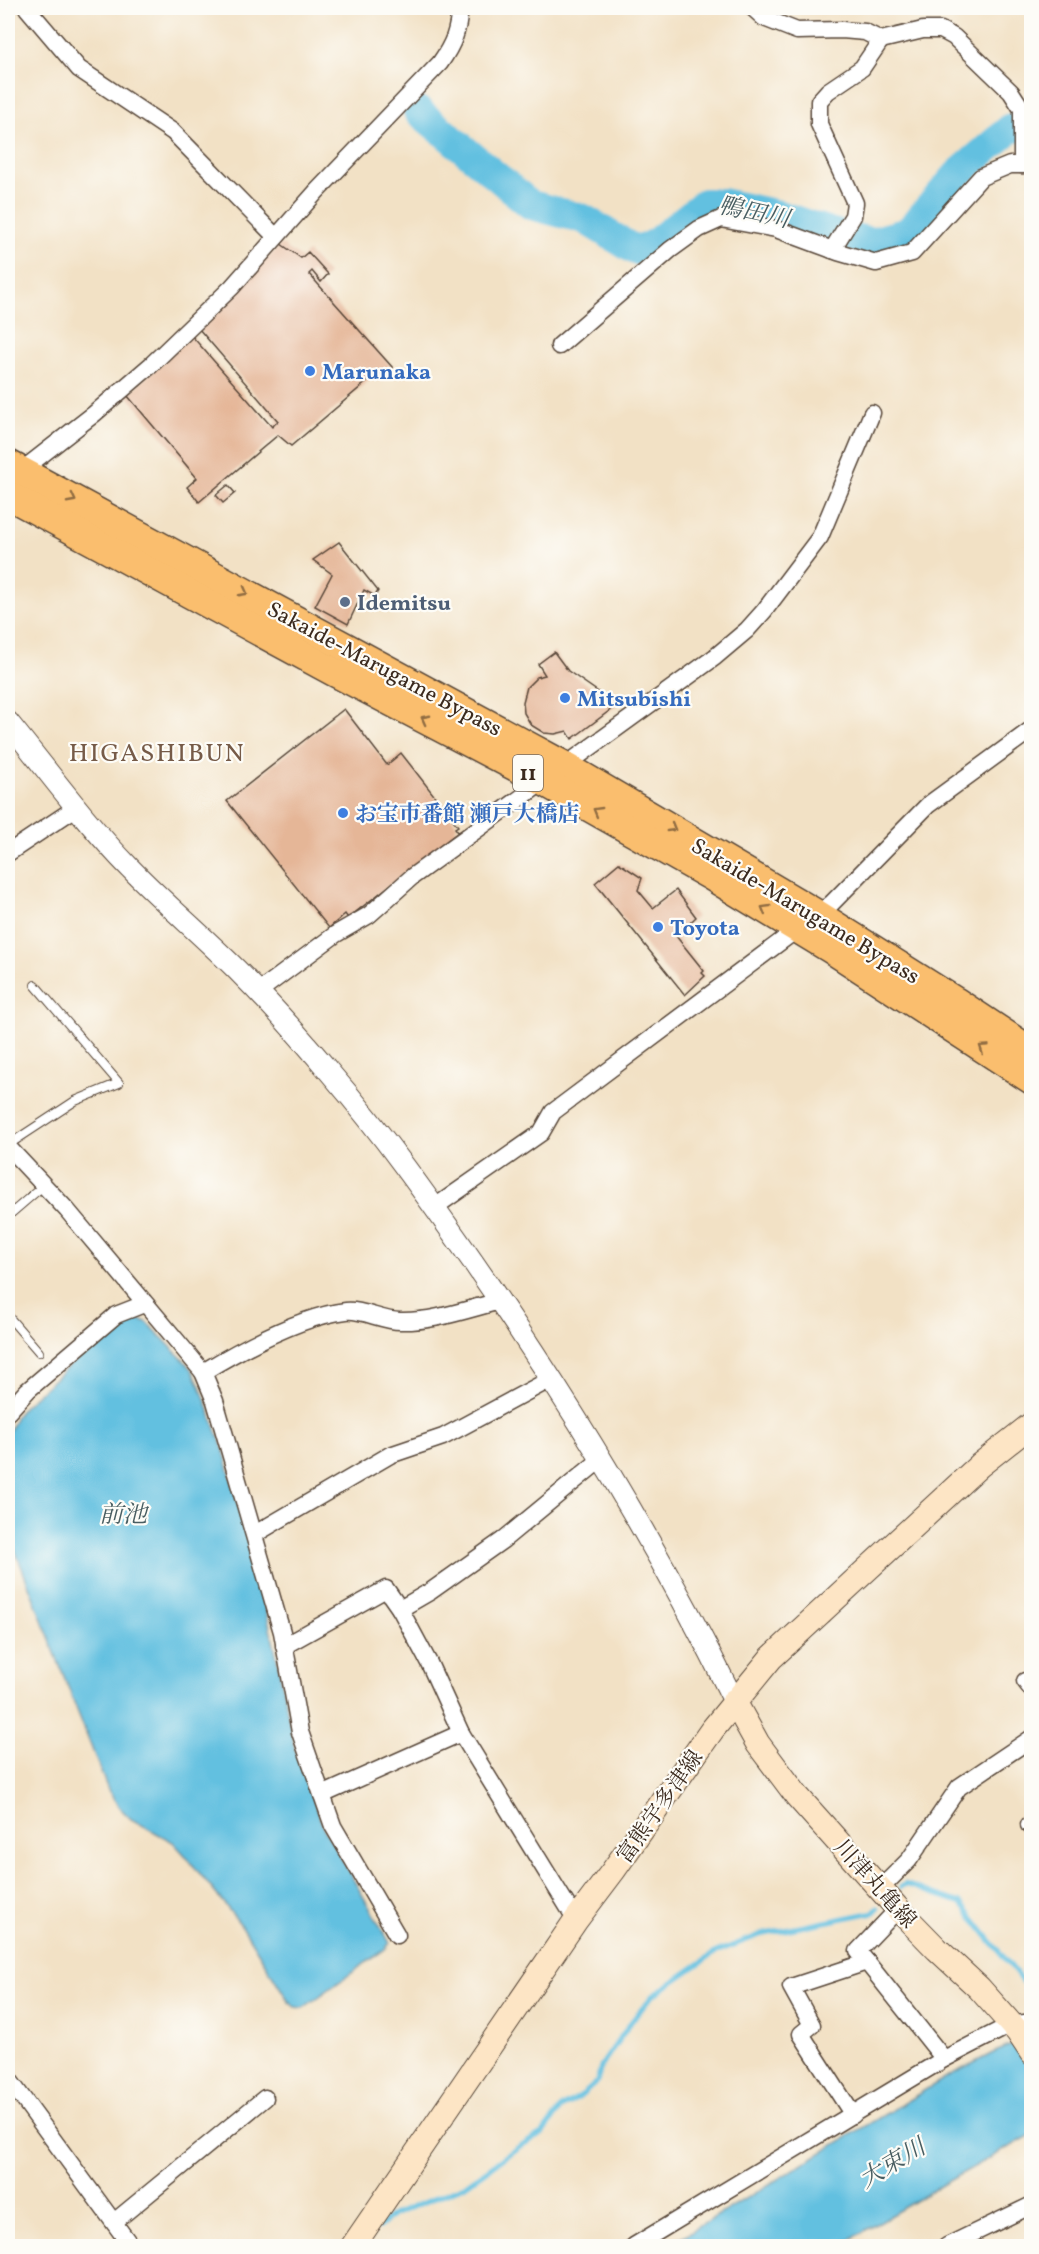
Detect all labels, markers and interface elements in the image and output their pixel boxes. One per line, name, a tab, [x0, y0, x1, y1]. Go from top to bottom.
water label: 鴨田川	[715, 190, 795, 239]
place label: Marunaka	[322, 358, 431, 389]
marker: Marunaka	[303, 364, 317, 378]
one-way arrow	[66, 492, 77, 503]
one-way arrow	[238, 585, 248, 596]
place label: Idemitsu	[357, 589, 451, 620]
street label: Sakaide-Marugame Bypass	[261, 595, 507, 745]
marker: Idemitsu	[338, 595, 352, 609]
place label: Mitsubishi	[577, 685, 691, 716]
marker: Mitsubishi	[558, 691, 572, 705]
one-way arrow	[421, 715, 431, 726]
district label: HIGASHIBUN	[69, 736, 245, 772]
road number: 11	[513, 755, 543, 791]
place label: お宝市番館 瀬戸大橋店	[355, 800, 579, 831]
marker: お宝市番館 瀬戸大橋店	[336, 806, 350, 820]
one-way arrow	[593, 807, 603, 818]
one-way arrow	[666, 821, 676, 833]
street label: Sakaide-Marugame Bypass	[685, 831, 925, 993]
one-way arrow	[761, 904, 771, 916]
place label: Toyota	[670, 914, 740, 945]
marker: Toyota	[651, 920, 665, 934]
one-way arrow	[979, 1044, 990, 1055]
water label: 前池	[99, 1499, 150, 1533]
street label: 富熊宇多津線	[610, 1744, 712, 1870]
street label: 川津丸亀線	[826, 1833, 922, 1936]
water label: 大束川	[853, 2130, 935, 2198]

